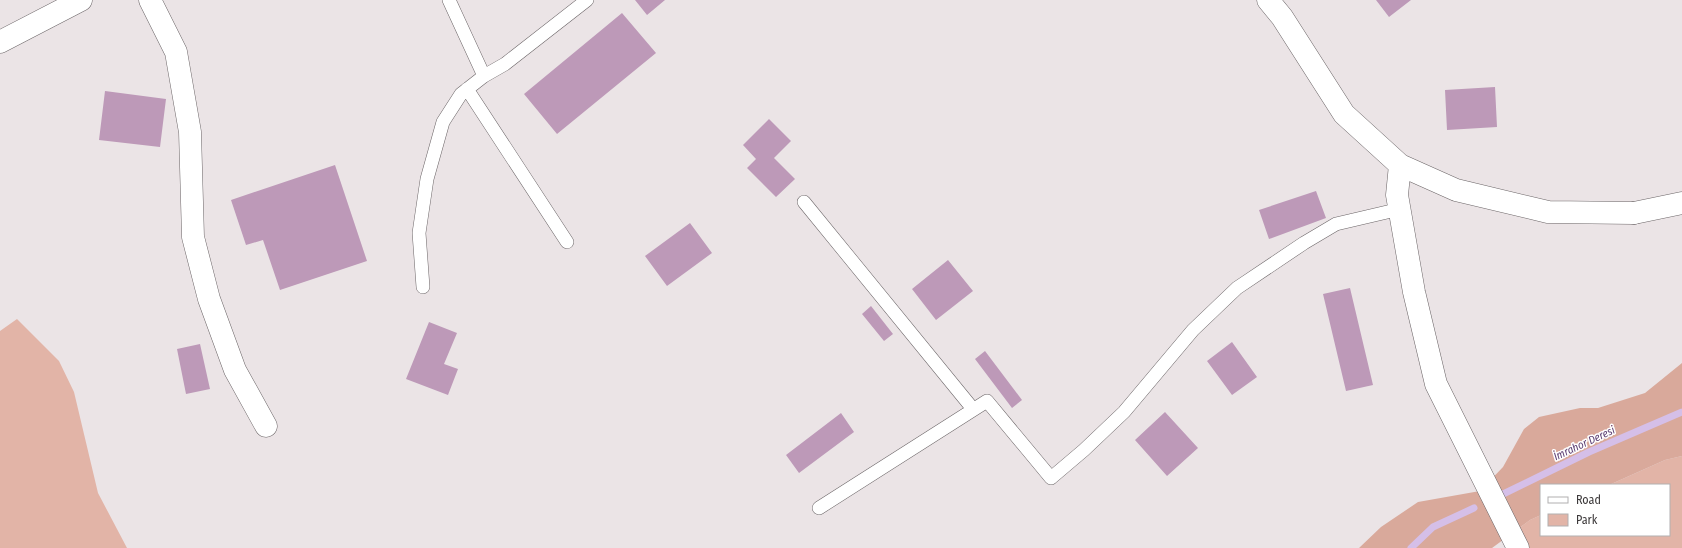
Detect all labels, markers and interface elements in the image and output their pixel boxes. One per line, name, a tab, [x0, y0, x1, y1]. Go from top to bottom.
water label: İmrahor Deresi	[1551, 423, 1617, 463]
legend	[1540, 484, 1670, 536]
text: Road	[1576, 493, 1601, 507]
text: Park	[1576, 513, 1598, 527]

